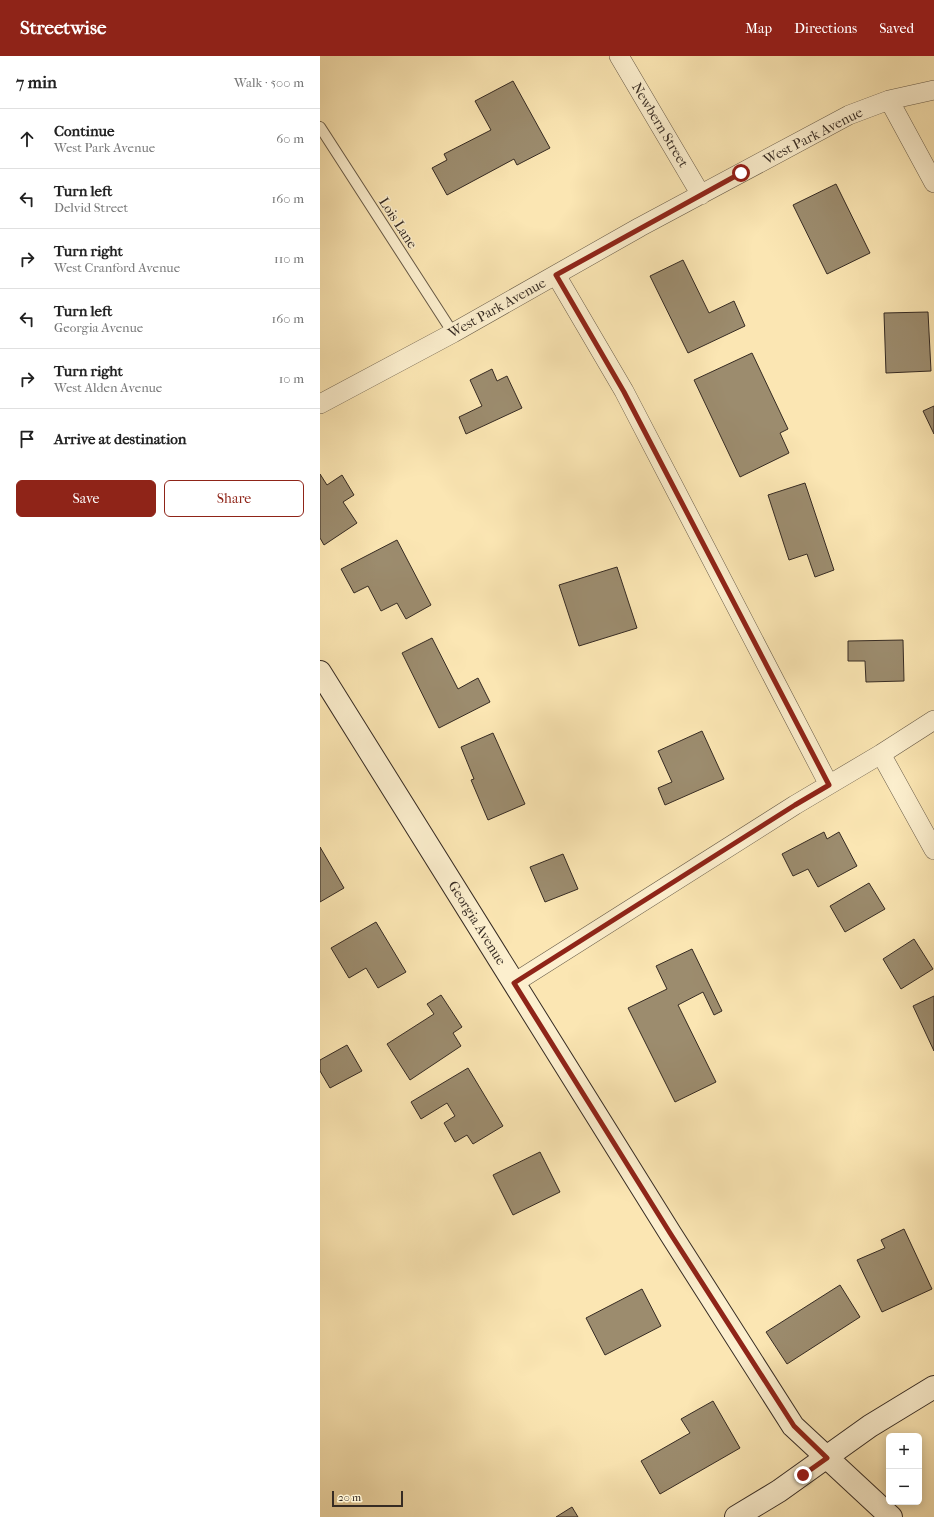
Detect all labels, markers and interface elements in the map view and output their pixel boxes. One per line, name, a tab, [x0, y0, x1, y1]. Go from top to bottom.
text: Streetwise	[20, 17, 106, 39]
text: Map	[745, 20, 772, 37]
text: Directions	[794, 20, 857, 37]
text: Saved	[879, 20, 914, 37]
text: 7 min	[16, 72, 57, 92]
text: Walk · 500 m	[234, 75, 304, 90]
street label: Newbern Street	[628, 80, 692, 170]
street label: West Park Avenue	[760, 104, 865, 169]
text: Continue	[54, 122, 114, 140]
icon: ahead	[16, 128, 38, 150]
text: 60 m	[276, 131, 304, 146]
text: West Park Avenue	[54, 140, 155, 155]
route start	[732, 164, 750, 182]
text: Turn left	[54, 182, 112, 200]
icon: left	[16, 188, 38, 210]
text: 160 m	[272, 191, 304, 206]
street label: Lois Lane	[375, 194, 421, 252]
text: Delvid Street	[54, 200, 128, 215]
text: Turn right	[54, 242, 123, 260]
icon: right	[16, 248, 38, 270]
text: 110 m	[274, 251, 304, 266]
text: West Cranford Avenue	[54, 260, 180, 275]
street label: West Park Avenue	[444, 274, 549, 342]
text: Turn left	[54, 302, 112, 320]
icon: left	[16, 308, 38, 330]
text: 160 m	[272, 311, 304, 326]
text: Georgia Avenue	[54, 320, 143, 335]
text: Turn right	[54, 362, 123, 380]
icon: right	[16, 368, 38, 390]
text: 10 m	[279, 371, 304, 386]
text: West Alden Avenue	[54, 380, 162, 395]
icon: arrive	[16, 428, 38, 450]
text: Arrive at destination	[54, 430, 186, 448]
button: Save	[16, 480, 156, 517]
button: Share	[164, 480, 304, 517]
street label: Georgia Avenue	[444, 878, 510, 968]
map controls	[886, 1433, 922, 1505]
button: +	[886, 1433, 922, 1469]
route end	[794, 1466, 812, 1484]
button: −	[886, 1469, 922, 1505]
scale bar	[332, 1489, 403, 1508]
text: 20 m	[338, 1491, 361, 1504]

